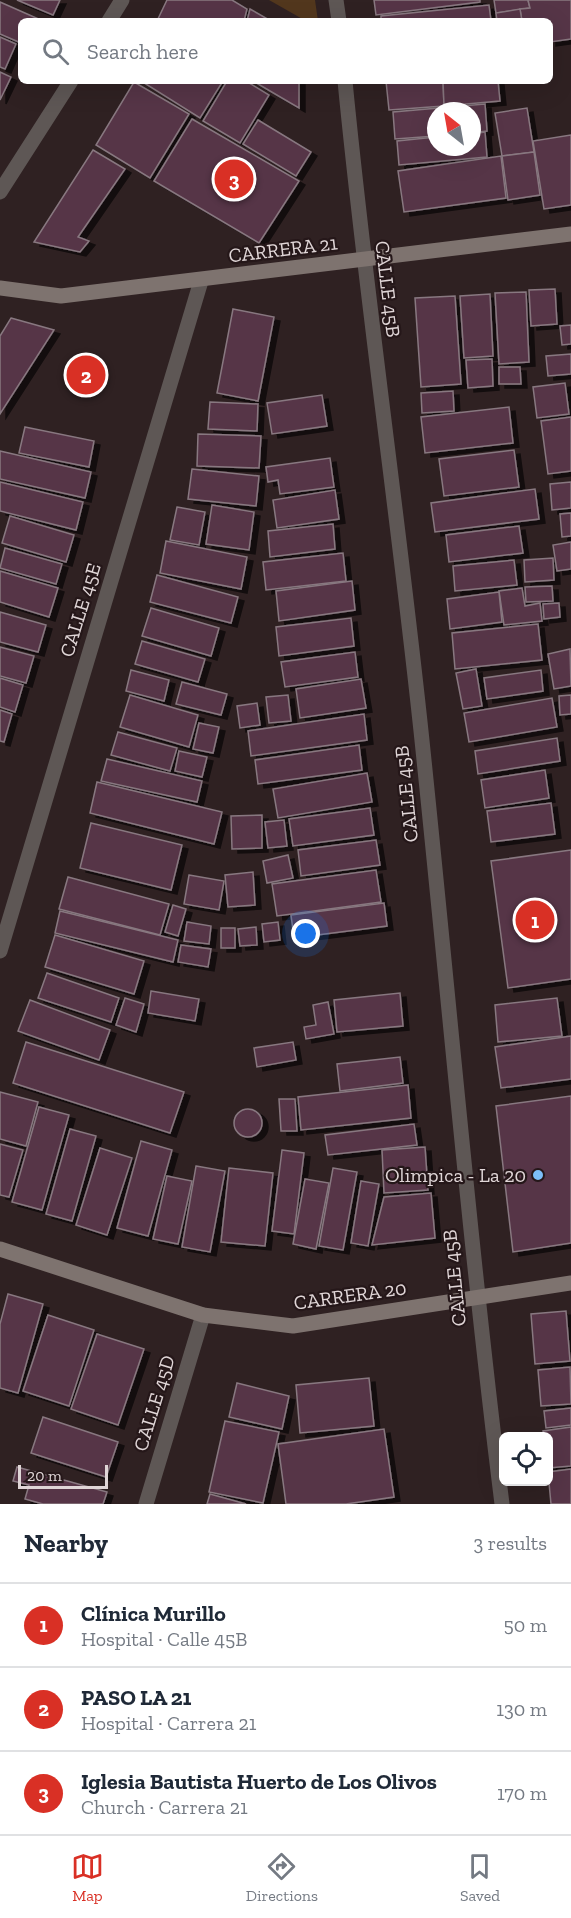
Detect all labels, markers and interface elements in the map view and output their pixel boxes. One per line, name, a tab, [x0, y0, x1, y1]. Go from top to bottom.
search box	[18, 18, 553, 84]
icon: search	[39, 35, 72, 68]
text: Search here	[87, 38, 198, 65]
north arrow	[427, 102, 481, 156]
pin: 3	[214, 156, 254, 201]
street label: CARRERA 21	[227, 230, 339, 268]
street label: CALLE 45B	[370, 239, 406, 339]
pin: 2	[66, 352, 106, 398]
street label: CALLE 45E	[54, 560, 106, 660]
street label: CALLE 45B	[389, 744, 423, 844]
pin: 1	[516, 898, 554, 942]
your location	[291, 919, 320, 948]
place label: Olimpica - La 20	[385, 1163, 526, 1187]
marker: Olimpica - La 20	[531, 1168, 545, 1182]
street label: CALLE 45B	[437, 1228, 471, 1328]
street label: CARRERA 20	[292, 1275, 408, 1315]
street label: CALLE 45D	[128, 1352, 180, 1454]
map controls	[499, 1432, 553, 1486]
button: locate	[499, 1432, 553, 1486]
scale bar	[18, 1462, 108, 1490]
text: 20 m	[27, 1466, 62, 1485]
text: Nearby	[24, 1527, 108, 1559]
text: 3 results	[473, 1531, 547, 1555]
text: Clínica Murillo	[81, 1600, 226, 1627]
text: 1	[39, 1613, 48, 1637]
text: 50 m	[503, 1613, 547, 1637]
text: Hospital · Calle 45B	[81, 1627, 247, 1651]
text: PASO LA 21	[81, 1684, 191, 1711]
text: 2	[38, 1697, 49, 1721]
text: 130 m	[496, 1697, 547, 1721]
text: Hospital · Carrera 21	[81, 1711, 257, 1735]
text: Iglesia Bautista Huerto de Los Olivos	[81, 1768, 437, 1795]
text: 3	[38, 1781, 49, 1805]
text: 170 m	[497, 1781, 547, 1805]
text: Church · Carrera 21	[81, 1795, 248, 1819]
tab: Map	[71, 1850, 104, 1905]
tab: Directions	[246, 1850, 318, 1905]
tab: Saved	[460, 1850, 500, 1905]

